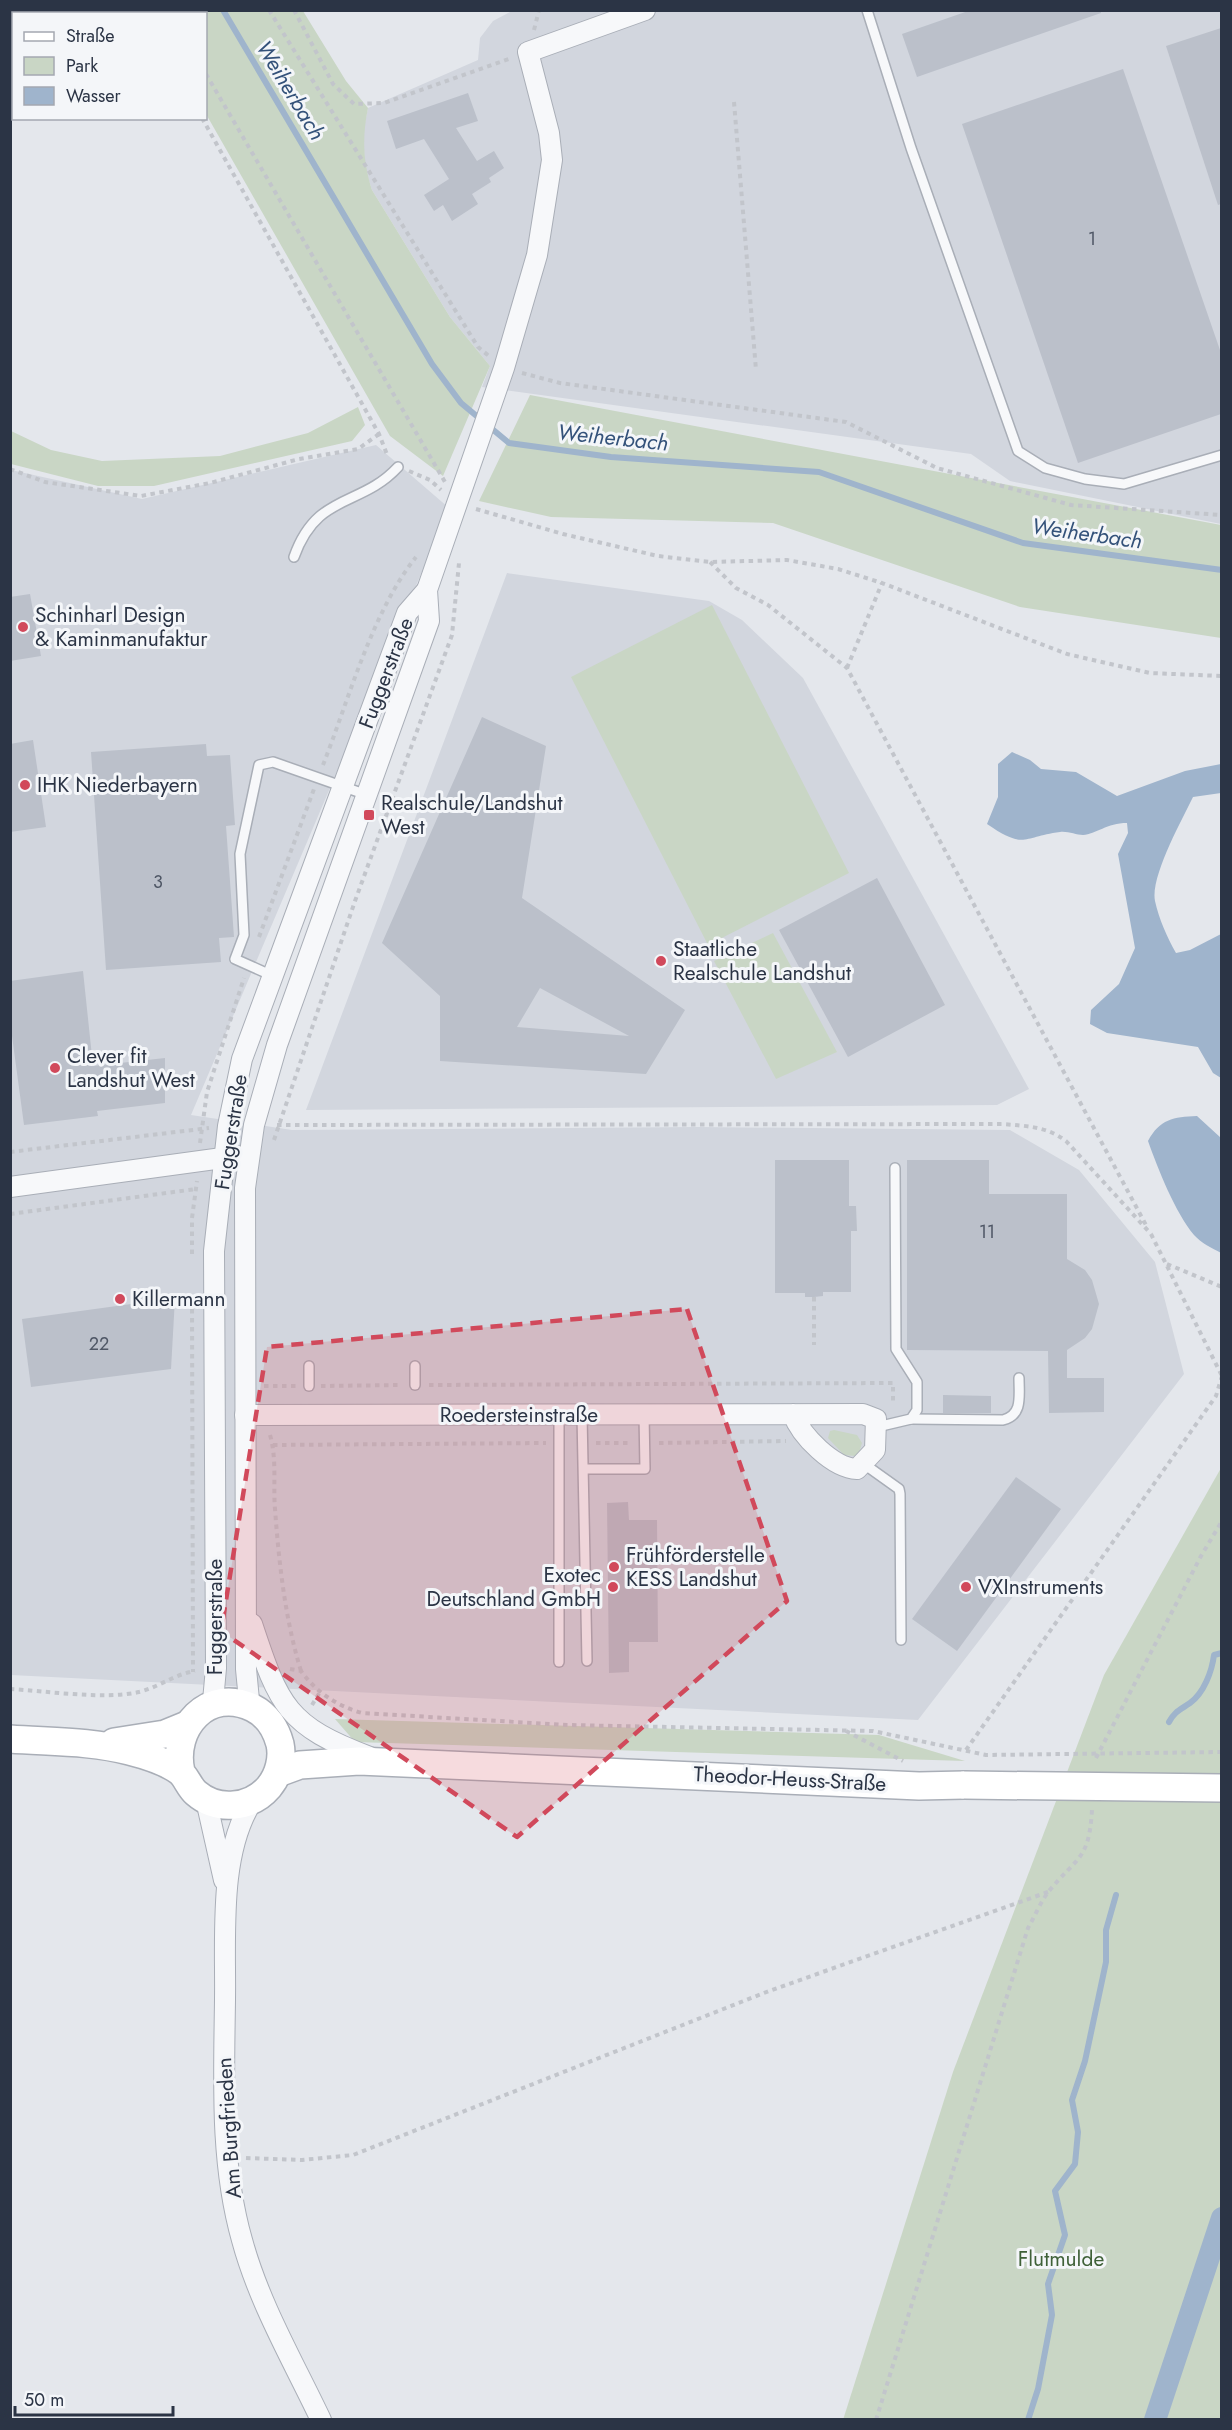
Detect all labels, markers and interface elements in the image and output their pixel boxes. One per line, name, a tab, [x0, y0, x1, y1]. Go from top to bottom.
legend	[12, 12, 207, 120]
text: Straße	[66, 23, 114, 49]
water label: Weiherbach	[249, 34, 333, 146]
text: Park	[66, 53, 98, 79]
text: Wasser	[66, 83, 121, 109]
house number: 1	[1088, 226, 1096, 252]
water label: Weiherbach	[556, 415, 670, 459]
water label: Weiherbach	[1030, 509, 1144, 557]
place label: Schinharl Design & Kaminmanufaktur	[35, 600, 208, 654]
street label: Fuggerstraße	[351, 613, 421, 733]
marker: Schinharl Design & Kaminmanufaktur	[16, 620, 30, 634]
place label: IHK Niederbayern	[37, 770, 198, 800]
marker: IHK Niederbayern	[18, 778, 32, 792]
place label: Realschule/Landshut West	[381, 788, 563, 842]
marker: Realschule/Landshut West	[362, 808, 376, 822]
house number: 3	[153, 869, 163, 895]
place label: Staatliche Realschule Landshut	[673, 934, 851, 988]
marker: Staatliche Realschule Landshut	[654, 954, 668, 968]
place label: Clever fit Landshut West	[67, 1041, 195, 1095]
marker: Clever fit Landshut West	[48, 1061, 62, 1075]
street label: Fuggerstraße	[207, 1072, 255, 1192]
house number: 11	[979, 1219, 995, 1245]
place label: Killermann	[132, 1284, 226, 1314]
marker: Killermann	[113, 1292, 127, 1306]
house number: 22	[89, 1331, 109, 1357]
street label: Roedersteinstraße	[440, 1400, 598, 1430]
place label: Frühförderstelle KESS Landshut	[626, 1540, 765, 1594]
street label: Fuggerstraße	[200, 1559, 230, 1675]
place label: Exotec Deutschland GmbH	[426, 1560, 601, 1614]
marker: Frühförderstelle KESS Landshut	[607, 1560, 621, 1574]
place label: VXInstruments	[978, 1572, 1103, 1602]
marker: Exotec Deutschland GmbH	[606, 1580, 620, 1594]
marker: VXInstruments	[959, 1580, 973, 1594]
street label: Theodor-Heuss-Straße	[693, 1759, 887, 1799]
street label: Am Burgfrieden	[209, 2056, 249, 2200]
park label: Flutmulde	[1018, 2244, 1104, 2274]
scale bar	[15, 2379, 172, 2417]
text: 50 m	[24, 2387, 64, 2413]

